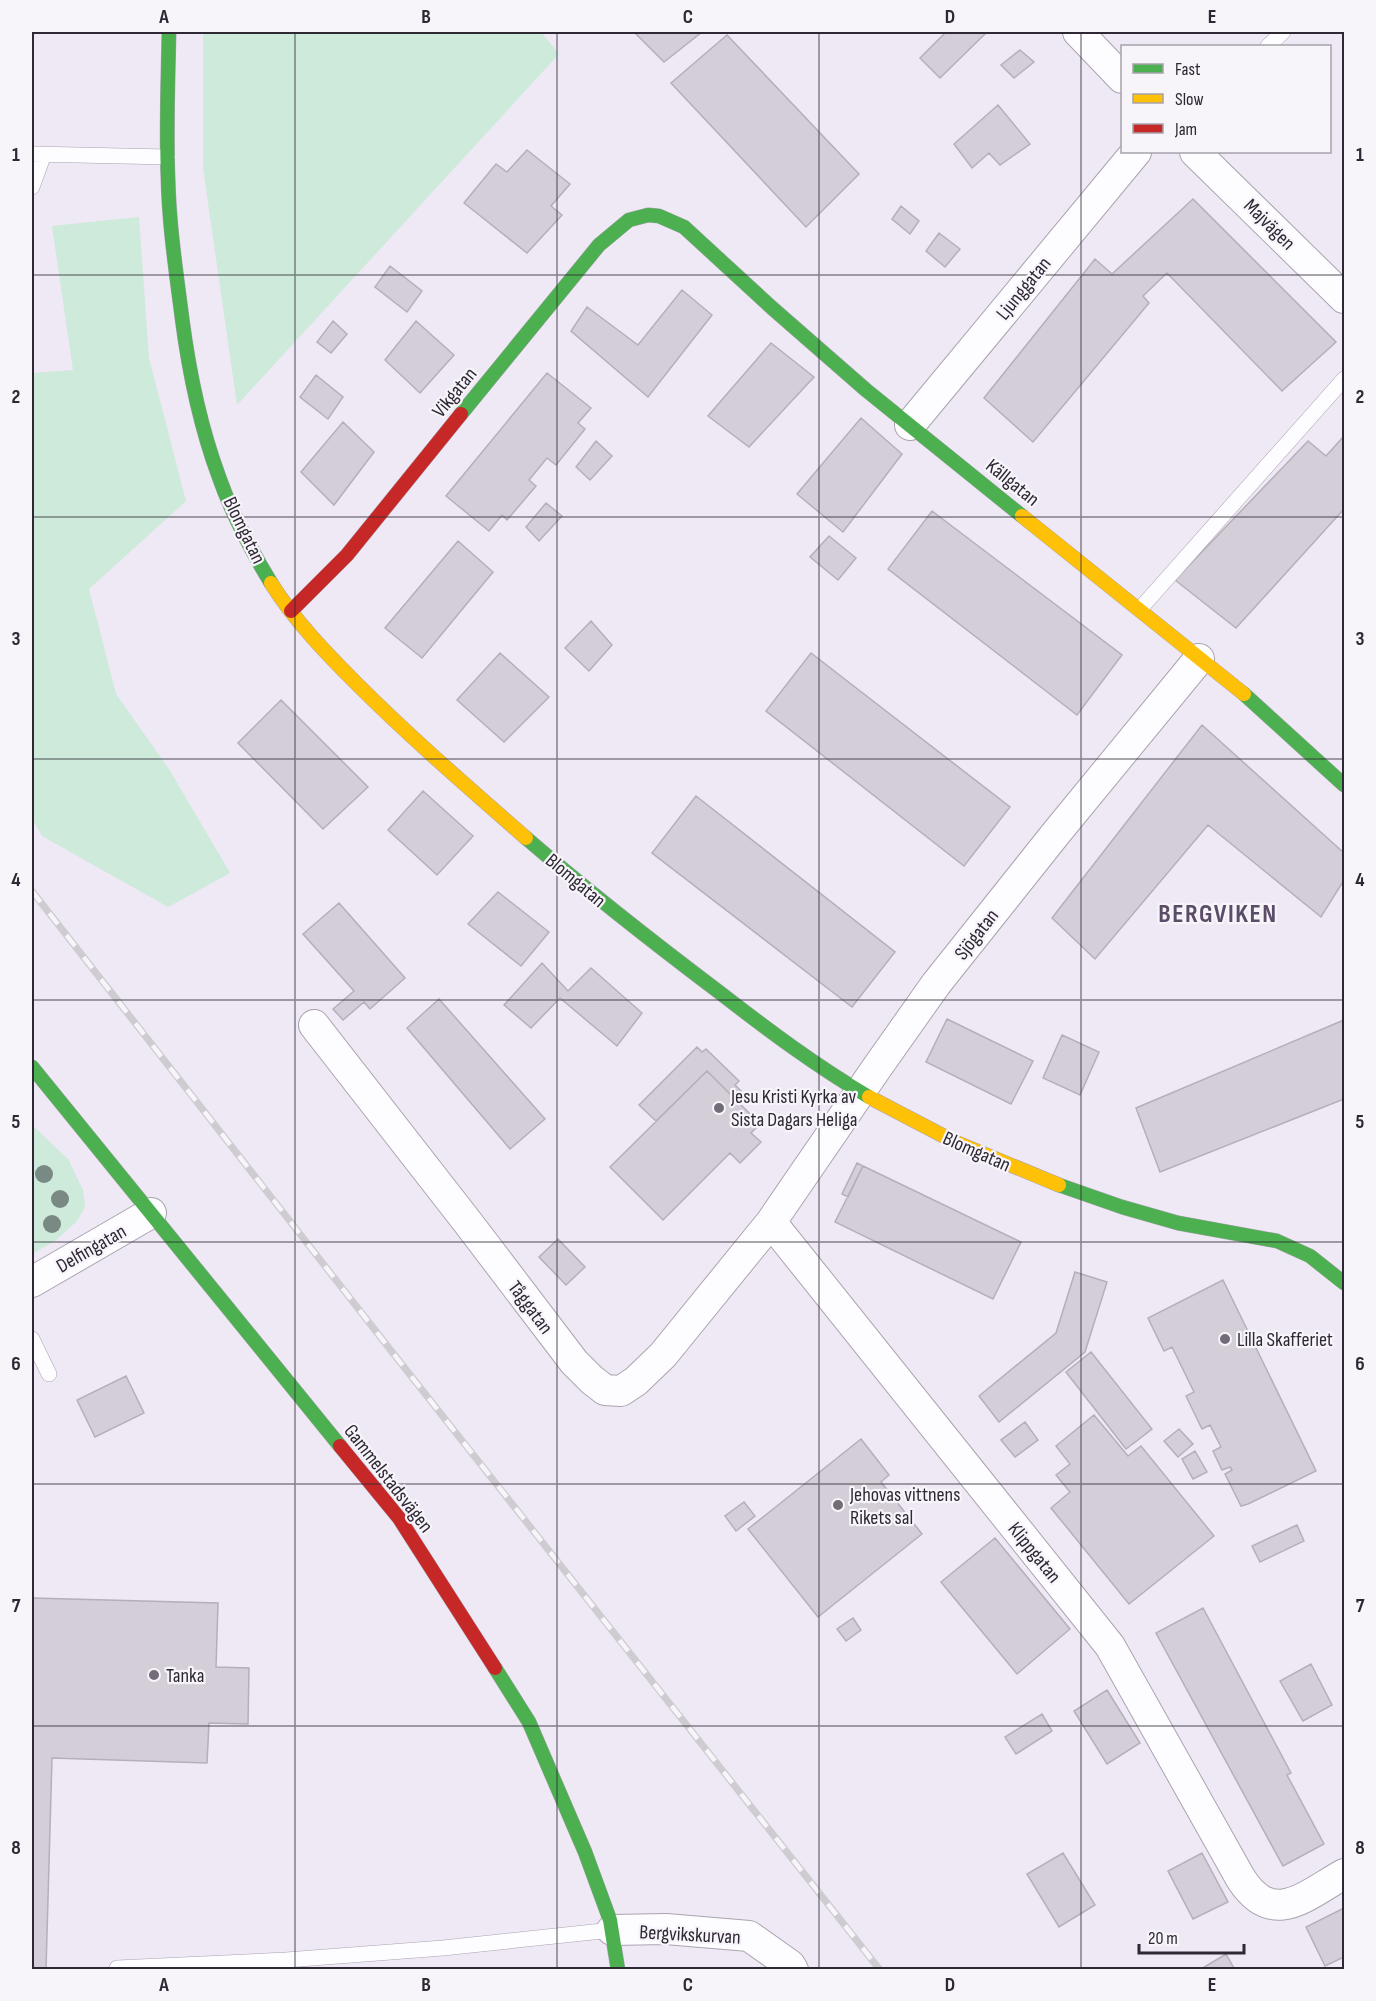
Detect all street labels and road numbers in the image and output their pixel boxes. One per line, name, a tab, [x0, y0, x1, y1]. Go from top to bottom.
street label: Majvägen	[1239, 194, 1300, 255]
street label: Ljunggatan	[991, 252, 1056, 325]
street label: Vikgatan	[427, 363, 482, 423]
street label: Källgatan	[981, 454, 1044, 512]
street label: Blomgatan	[218, 493, 271, 568]
street label: Blomgatan	[540, 849, 610, 913]
street label: Sjögatan	[949, 904, 1004, 965]
street label: Blomgatan	[939, 1126, 1014, 1177]
street label: Delfingatan	[52, 1219, 131, 1278]
street label: Tåggatan	[503, 1276, 558, 1339]
street label: Gammelstadsvägen	[338, 1420, 438, 1538]
street label: Klippgatan	[1003, 1517, 1066, 1588]
street label: Bergvikskurvan	[639, 1920, 741, 1950]

